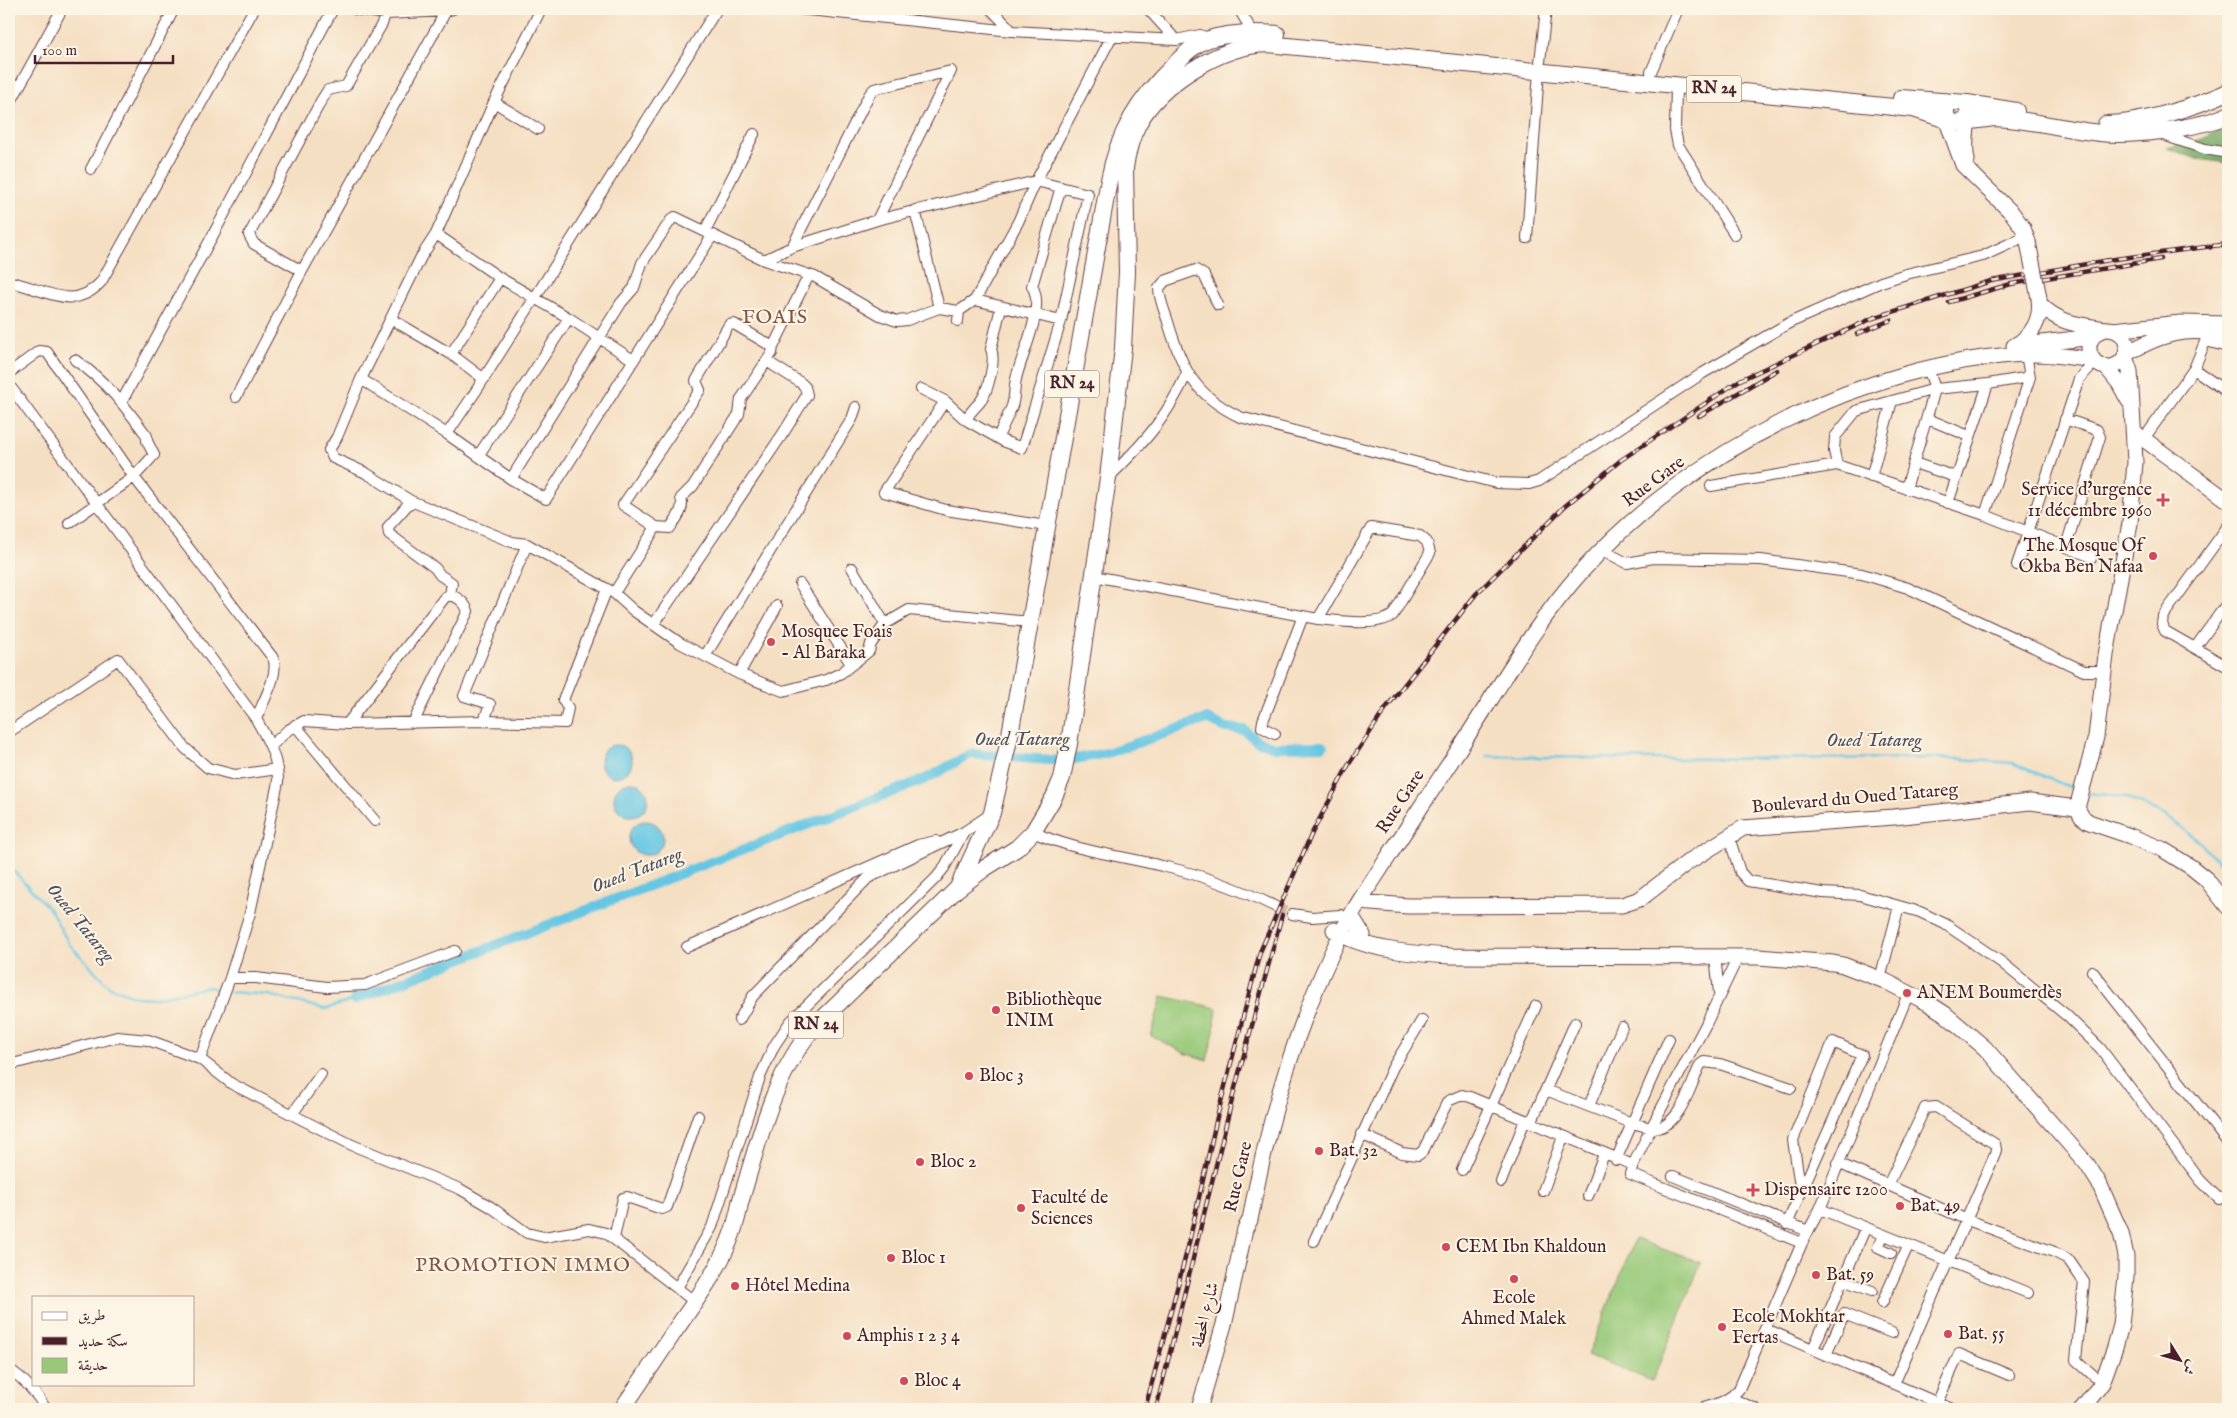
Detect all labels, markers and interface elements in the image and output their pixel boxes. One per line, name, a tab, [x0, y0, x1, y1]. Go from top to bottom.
scale bar	[35, 32, 172, 64]
text: 100 m	[42, 41, 78, 60]
road number: RN 24	[1686, 76, 1742, 102]
district label: FOAIS	[742, 305, 808, 330]
road number: RN 24	[1044, 370, 1100, 398]
street label: Rue Gare	[1618, 451, 1690, 513]
place label: Service d'urgence 11 décembre 1960	[2021, 479, 2152, 523]
marker: Service d'urgence 11 décembre 1960	[2156, 493, 2170, 507]
place label: The Mosque Of Okba Ben Nafaa	[2019, 535, 2146, 579]
marker: The Mosque Of Okba Ben Nafaa	[2147, 550, 2159, 562]
place label: Mosquee Foais - Al Baraka	[781, 621, 892, 665]
marker: Mosquee Foais - Al Baraka	[765, 636, 777, 648]
water label: Oued Tatareg	[974, 728, 1070, 752]
water label: Oued Tatareg	[1826, 729, 1922, 753]
street label: Rue Gare	[1372, 766, 1430, 838]
street label: Boulevard du Oued Tatareg	[1751, 779, 1959, 819]
water label: Oued Tatareg	[588, 842, 686, 899]
water label: Oued Tatareg	[41, 878, 120, 968]
place label: ANEM Boumerdès	[1916, 982, 2062, 1005]
marker: ANEM Boumerdès	[1901, 987, 1913, 999]
place label: Bibliothèque INIM	[1006, 989, 1102, 1033]
marker: Bibliothèque INIM	[990, 1004, 1002, 1016]
road number: RN 24	[788, 1012, 844, 1038]
place label: Bloc 3	[979, 1065, 1024, 1088]
marker: Bloc 3	[963, 1070, 975, 1082]
street label: Rue Gare	[1220, 1139, 1258, 1215]
place label: Bat. 32	[1329, 1140, 1378, 1163]
marker: Bat. 32	[1313, 1145, 1325, 1157]
place label: Bloc 2	[930, 1151, 977, 1174]
marker: Bloc 2	[914, 1156, 926, 1168]
place label: Dispensaire 1200	[1764, 1179, 1888, 1202]
marker: Dispensaire 1200	[1746, 1183, 1760, 1197]
place label: Faculté de Sciences	[1031, 1187, 1108, 1231]
place label: Bat. 49	[1910, 1195, 1960, 1218]
marker: Bat. 49	[1894, 1200, 1906, 1212]
marker: Faculté de Sciences	[1015, 1202, 1027, 1214]
place label: CEM Ibn Khaldoun	[1456, 1236, 1607, 1259]
marker: CEM Ibn Khaldoun	[1440, 1241, 1452, 1253]
place label: Bloc 1	[901, 1247, 946, 1270]
marker: Bloc 1	[885, 1252, 897, 1264]
district label: PROMOTION IMMO	[415, 1253, 631, 1278]
place label: Bat. 59	[1826, 1264, 1874, 1287]
marker: Bat. 59	[1810, 1269, 1822, 1281]
marker: Ecole Ahmed Malek	[1508, 1273, 1520, 1285]
place label: Hôtel Medina	[745, 1275, 850, 1298]
marker: Hôtel Medina	[729, 1280, 741, 1292]
street label: شارع المحطة	[1187, 1280, 1227, 1351]
place label: Ecole Ahmed Malek	[1461, 1287, 1567, 1331]
legend	[32, 1296, 195, 1386]
text: طريق	[78, 1306, 105, 1325]
place label: Ecole Mokhtar Fertas	[1732, 1306, 1845, 1350]
marker: Ecole Mokhtar Fertas	[1716, 1321, 1728, 1333]
place label: Bat. 55	[1958, 1323, 2005, 1346]
place label: Amphis 1 2 3 4	[856, 1325, 960, 1348]
marker: Bat. 55	[1942, 1328, 1954, 1340]
marker: Amphis 1 2 3 4	[841, 1330, 853, 1342]
text: سكة حديد	[78, 1332, 128, 1351]
north arrow	[2154, 1336, 2204, 1386]
text: حديقة	[78, 1356, 108, 1375]
text: ش	[2178, 1356, 2201, 1378]
place label: Bloc 4	[914, 1370, 961, 1393]
marker: Bloc 4	[898, 1375, 910, 1387]

